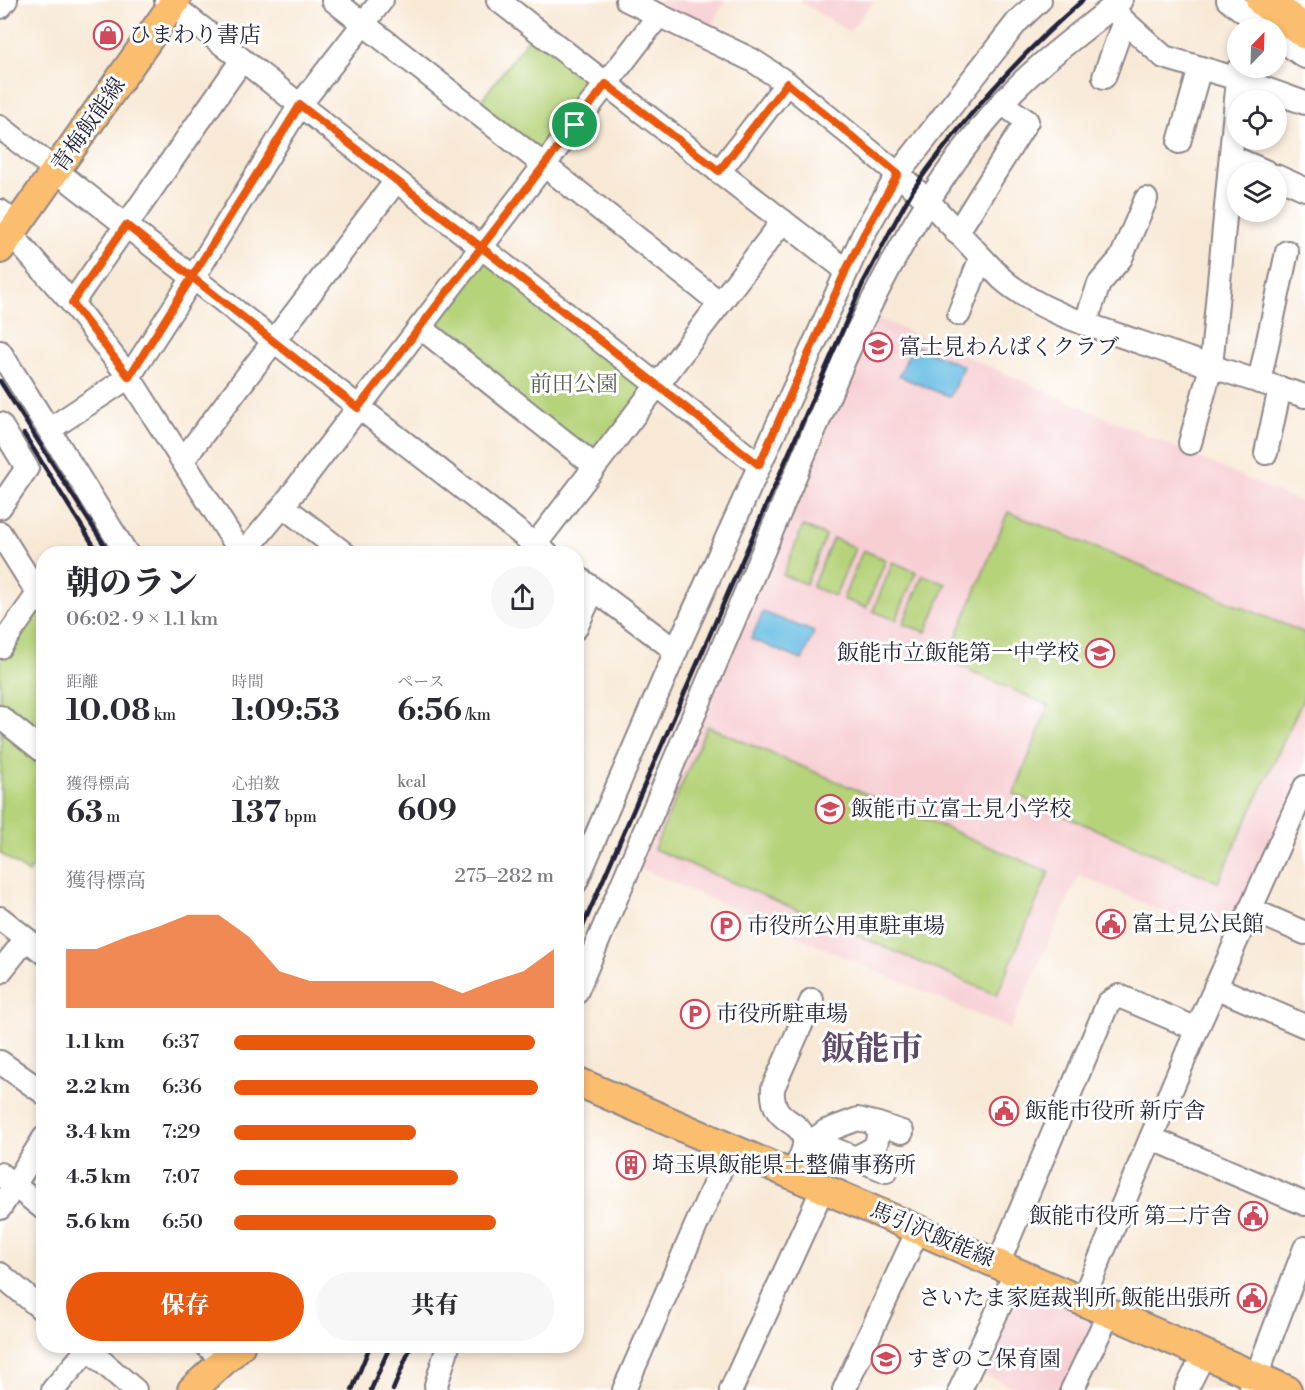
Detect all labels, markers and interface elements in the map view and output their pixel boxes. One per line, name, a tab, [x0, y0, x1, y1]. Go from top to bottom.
north arrow	[1227, 18, 1287, 78]
map controls	[1227, 18, 1287, 222]
shop icon: ひまわり書店	[92, 19, 124, 51]
place label: ひまわり書店	[129, 22, 261, 49]
street label: 青梅飯能線	[46, 72, 132, 178]
button: locate	[1227, 90, 1287, 150]
pin	[549, 99, 600, 150]
icon: arrive	[558, 108, 591, 141]
button: layers	[1227, 162, 1287, 222]
school or university icon: 富士見わんぱくクラブ	[862, 331, 894, 363]
place label: 富士見わんぱくクラブ	[899, 334, 1119, 361]
park label: 前田公園	[530, 371, 618, 398]
text: 朝のラン	[66, 564, 198, 605]
button: share	[491, 566, 554, 629]
text: 06:02 · 9 × 1.1 km	[66, 607, 218, 632]
school or university icon: 飯能市立飯能第一中学校	[1084, 637, 1116, 669]
place label: 飯能市立飯能第一中学校	[837, 640, 1079, 667]
text: 距離	[66, 672, 98, 692]
text: 時間	[232, 672, 264, 692]
text: ペース	[397, 672, 445, 692]
text: 10.08	[66, 692, 150, 730]
text: 1:09:53	[232, 692, 340, 730]
text: 6:56	[397, 692, 462, 730]
text: km	[150, 705, 176, 725]
text: /km	[462, 705, 491, 725]
text: kcal	[397, 772, 426, 792]
text: 獲得標高	[66, 774, 130, 794]
text: 心拍数	[232, 774, 280, 794]
text: 609	[397, 792, 457, 830]
school or university icon: 飯能市立富士見小学校	[814, 793, 846, 825]
text: 63	[66, 794, 103, 832]
text: 137	[232, 794, 281, 832]
place label: 飯能市立富士見小学校	[851, 796, 1071, 823]
text: m	[103, 807, 120, 827]
text: bpm	[281, 807, 317, 827]
text: 275–282 m	[455, 864, 554, 889]
text: 獲得標高	[66, 869, 146, 894]
public building icon: 富士見公民館	[1095, 908, 1127, 940]
parking icon: 市役所公用車駐車場	[710, 910, 742, 942]
place label: 富士見公民館	[1132, 911, 1264, 938]
place label: 市役所公用車駐車場	[747, 913, 945, 940]
parking icon: 市役所駐車場	[679, 998, 711, 1030]
place label: 市役所駐車場	[716, 1001, 848, 1028]
district label: 飯能市	[821, 1029, 923, 1071]
text: 1.1 km	[66, 1030, 125, 1055]
text: 6:37	[162, 1030, 199, 1055]
text: 2.2 km	[66, 1075, 130, 1100]
text: 6:36	[162, 1075, 202, 1100]
public building icon: 飯能市役所 新庁舎	[988, 1095, 1020, 1127]
place label: 飯能市役所 新庁舎	[1025, 1098, 1206, 1125]
text: 3.4 km	[66, 1120, 131, 1145]
text: 7:29	[162, 1120, 200, 1145]
building icon: 埼玉県飯能県土整備事務所	[615, 1149, 647, 1181]
place label: 埼玉県飯能県土整備事務所	[652, 1152, 916, 1179]
text: 4.5 km	[66, 1165, 131, 1190]
text: 7:07	[162, 1165, 200, 1190]
street label: 馬引沢飯能線	[866, 1197, 998, 1273]
public building icon: 飯能市役所 第二庁舎	[1237, 1200, 1269, 1232]
place label: 飯能市役所 第二庁舎	[1029, 1203, 1232, 1230]
text: 5.6 km	[66, 1210, 130, 1235]
text: 6:50	[162, 1210, 203, 1235]
button: 保存	[66, 1272, 304, 1341]
button: 共有	[316, 1272, 554, 1341]
public building icon: さいたま家庭裁判所 飯能出張所	[1236, 1282, 1268, 1314]
place label: さいたま家庭裁判所 飯能出張所	[918, 1285, 1231, 1312]
school or university icon: すぎのこ保育園	[870, 1343, 902, 1375]
place label: すぎのこ保育園	[907, 1346, 1061, 1373]

